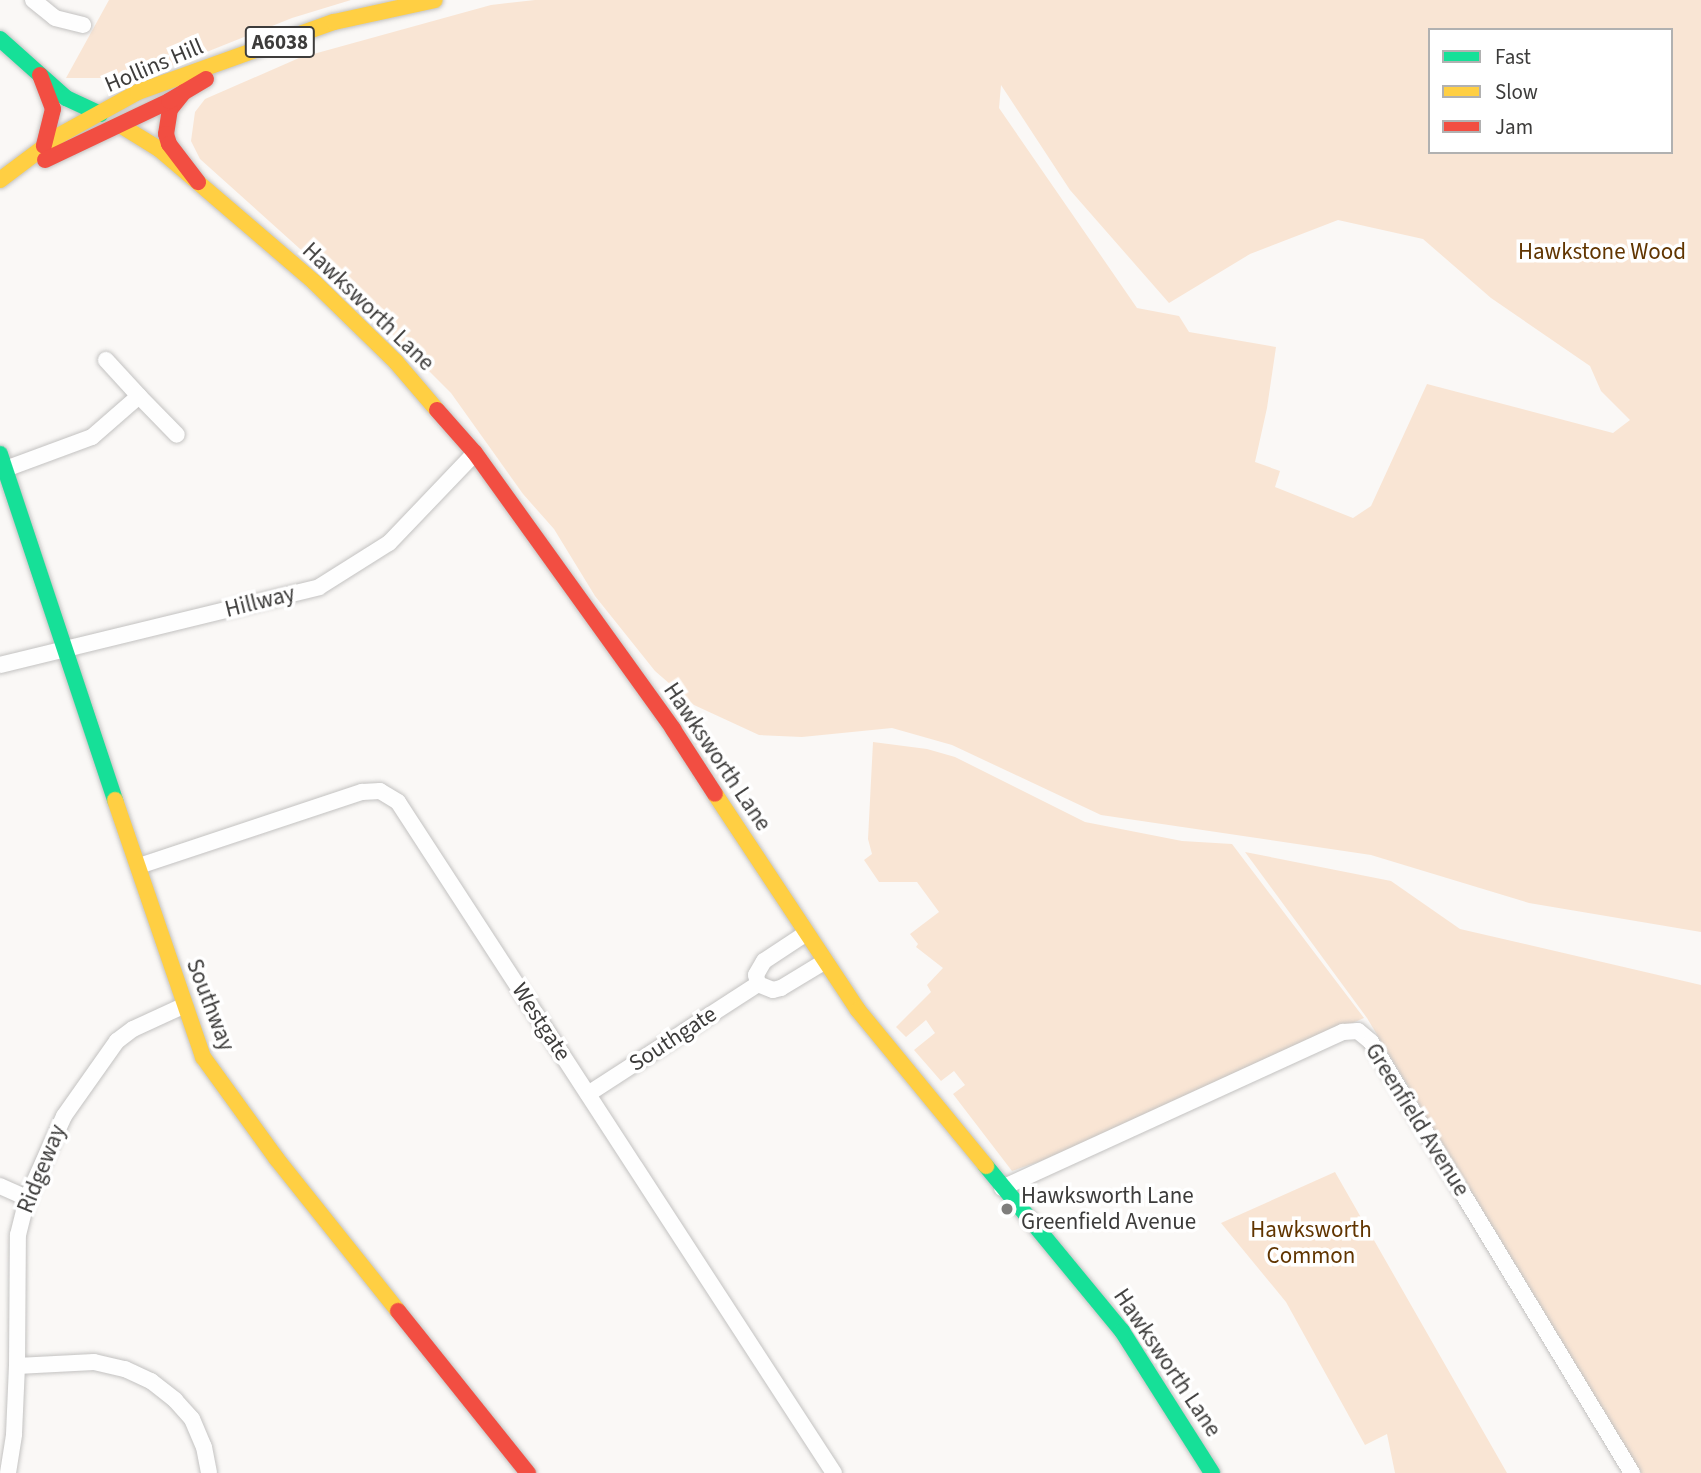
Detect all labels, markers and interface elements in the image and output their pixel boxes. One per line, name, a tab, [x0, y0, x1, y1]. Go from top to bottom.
road number: A6038	[243, 24, 317, 60]
legend	[1428, 28, 1673, 154]
street label: Hollins Hill	[101, 33, 207, 99]
text: Fast	[1495, 42, 1531, 72]
text: Slow	[1495, 77, 1538, 107]
text: Jam	[1495, 112, 1533, 142]
street label: Hawksworth Lane	[296, 237, 440, 377]
park label: Hawkstone Wood	[1518, 238, 1686, 266]
street label: Hillway	[222, 580, 298, 624]
street label: Hawksworth Lane	[657, 678, 777, 836]
street label: Southway	[180, 955, 240, 1055]
street label: Westgate	[506, 978, 576, 1066]
street label: Southgate	[624, 1000, 722, 1078]
street label: Greenfield Avenue	[1359, 1038, 1475, 1202]
street label: Ridgeway	[12, 1121, 72, 1217]
place label: Hawksworth Lane Greenfield Avenue	[1021, 1182, 1196, 1236]
marker: Hawksworth Lane Greenfield Avenue	[999, 1201, 1015, 1217]
park label: Hawksworth Common	[1250, 1216, 1372, 1270]
street label: Hawksworth Lane	[1107, 1284, 1227, 1442]

